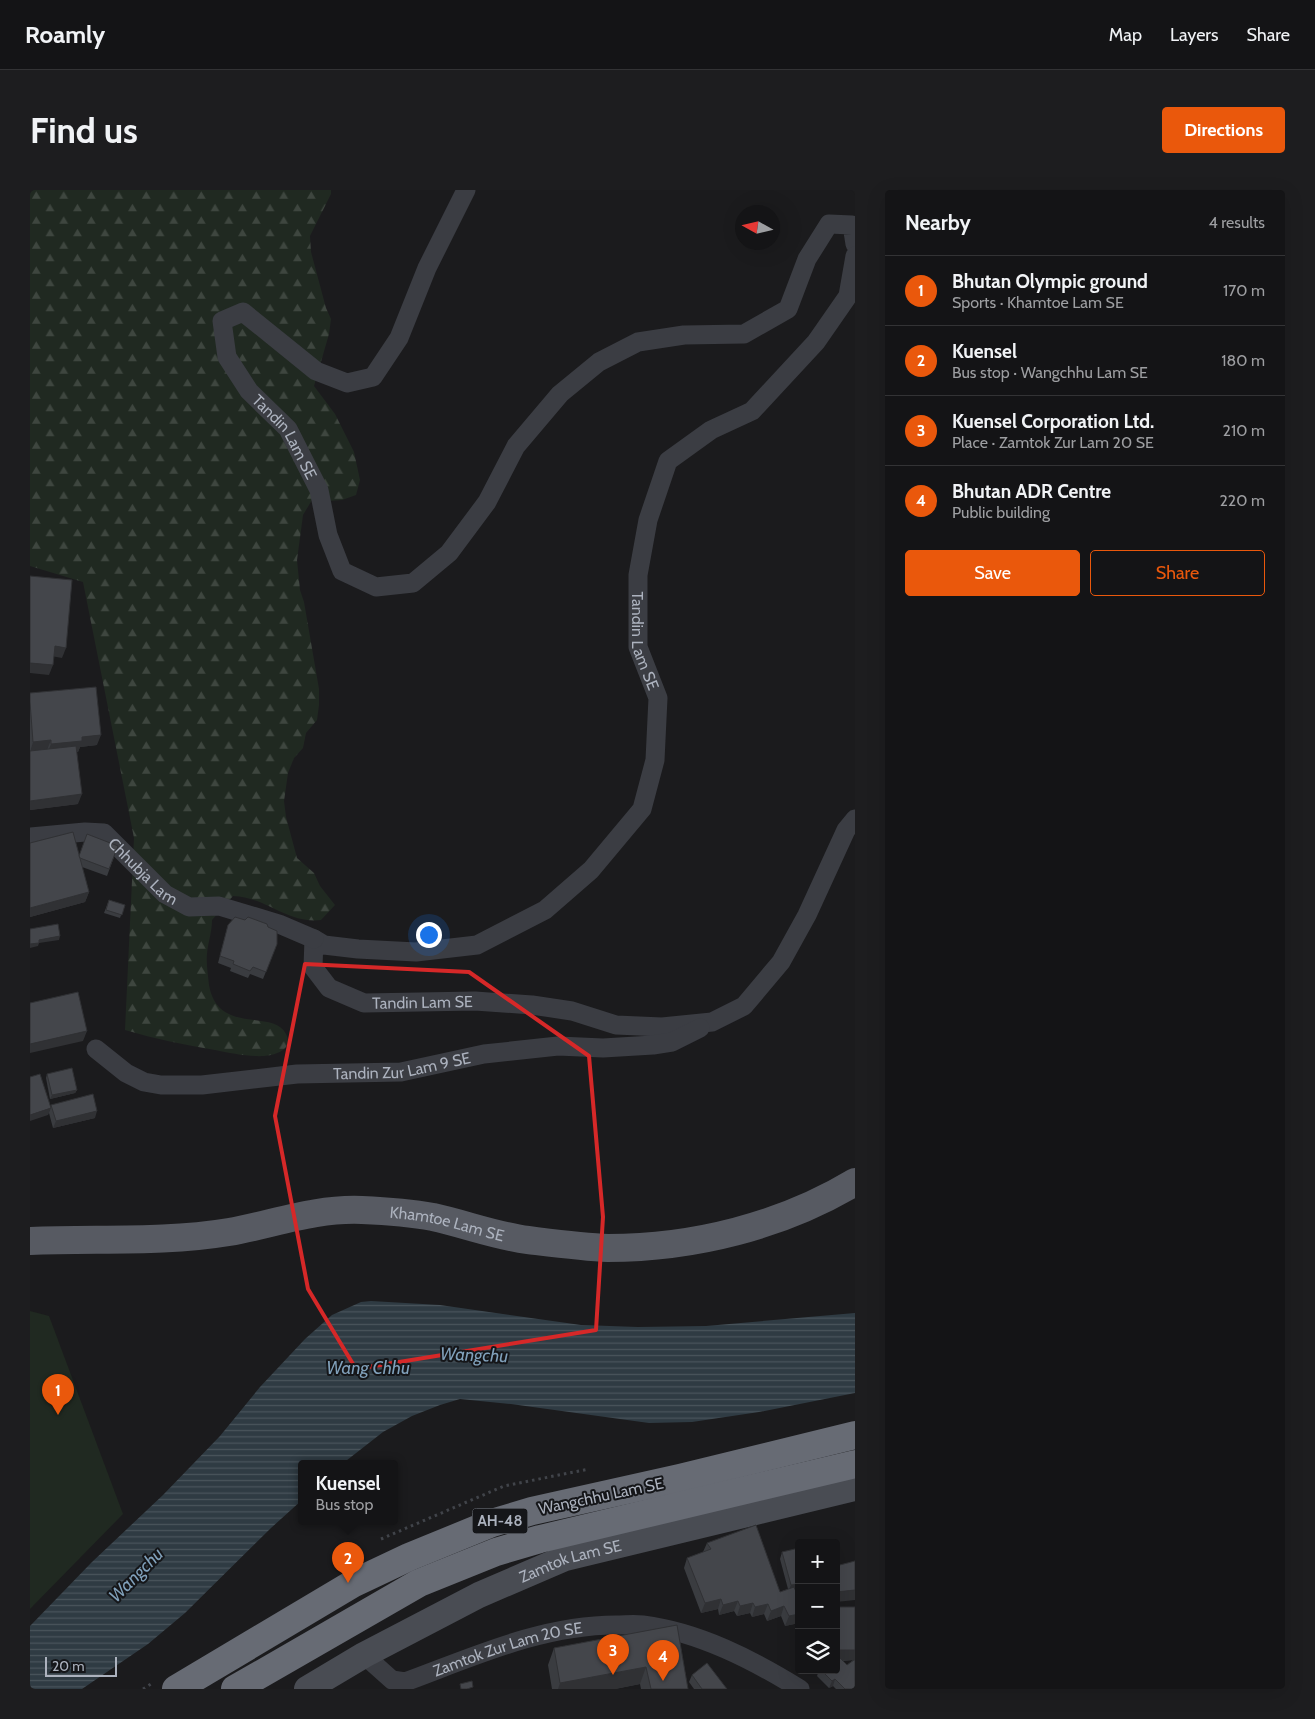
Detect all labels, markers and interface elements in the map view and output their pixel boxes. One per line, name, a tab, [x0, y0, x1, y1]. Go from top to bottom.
text: Roamly	[25, 20, 105, 49]
text: Map	[1109, 24, 1142, 46]
text: Layers	[1170, 24, 1219, 46]
text: Share	[1247, 24, 1290, 46]
button: Directions	[1162, 107, 1285, 153]
text: Find us	[30, 109, 138, 152]
north arrow	[735, 205, 780, 250]
text: Nearby	[905, 210, 971, 235]
text: 4 results	[1208, 213, 1265, 232]
text: Bhutan Olympic ground	[952, 270, 1148, 293]
text: 1	[918, 281, 924, 300]
text: 170 m	[1223, 281, 1265, 300]
text: Sports · Khamtoe Lam SE	[952, 293, 1124, 312]
text: Kuensel	[952, 340, 1017, 363]
text: 2	[917, 351, 925, 370]
text: 180 m	[1221, 351, 1265, 370]
text: Bus stop · Wangchhu Lam SE	[952, 363, 1148, 382]
street label: Tandin Lam SE	[249, 390, 321, 482]
text: Kuensel Corporation Ltd.	[952, 410, 1154, 433]
text: 3	[917, 421, 925, 440]
text: 210 m	[1223, 421, 1265, 440]
text: Place · Zamtok Zur Lam 20 SE	[952, 433, 1154, 452]
text: Bhutan ADR Centre	[952, 480, 1111, 503]
text: 4	[916, 491, 926, 510]
text: 220 m	[1219, 491, 1265, 510]
text: Public building	[952, 503, 1050, 522]
button: Save	[905, 550, 1080, 596]
button: Share	[1090, 550, 1265, 596]
street label: Tandin Lam SE	[629, 592, 663, 693]
street label: Chhubja Lam	[105, 834, 181, 909]
your location	[416, 922, 442, 948]
street label: Tandin Lam SE	[372, 992, 473, 1012]
street label: Tandin Zur Lam 9 SE	[333, 1048, 472, 1083]
street label: Khamtoe Lam SE	[389, 1202, 506, 1245]
water label: Wangchu	[440, 1343, 509, 1367]
water label: Wang Chhu	[326, 1357, 410, 1379]
pin: 1	[42, 1374, 74, 1415]
popup	[298, 1460, 398, 1525]
text: Kuensel	[316, 1472, 380, 1495]
street label: Wangchhu Lam SE	[537, 1473, 665, 1519]
text: Bus stop	[316, 1495, 373, 1514]
road number: AH-48	[472, 1508, 528, 1534]
street label: Zamtok Lam SE	[516, 1535, 623, 1586]
map controls	[795, 1539, 840, 1674]
button: +	[795, 1539, 840, 1584]
pin: 2	[332, 1542, 364, 1583]
water label: Wangchu	[104, 1543, 168, 1607]
button: −	[795, 1584, 840, 1629]
street label: Zamtok Zur Lam 20 SE	[430, 1618, 584, 1680]
button: layers	[795, 1629, 840, 1674]
pin: 3	[597, 1634, 629, 1675]
pin: 4	[647, 1640, 679, 1681]
scale bar	[45, 1654, 118, 1677]
text: 20 m	[52, 1657, 85, 1675]

